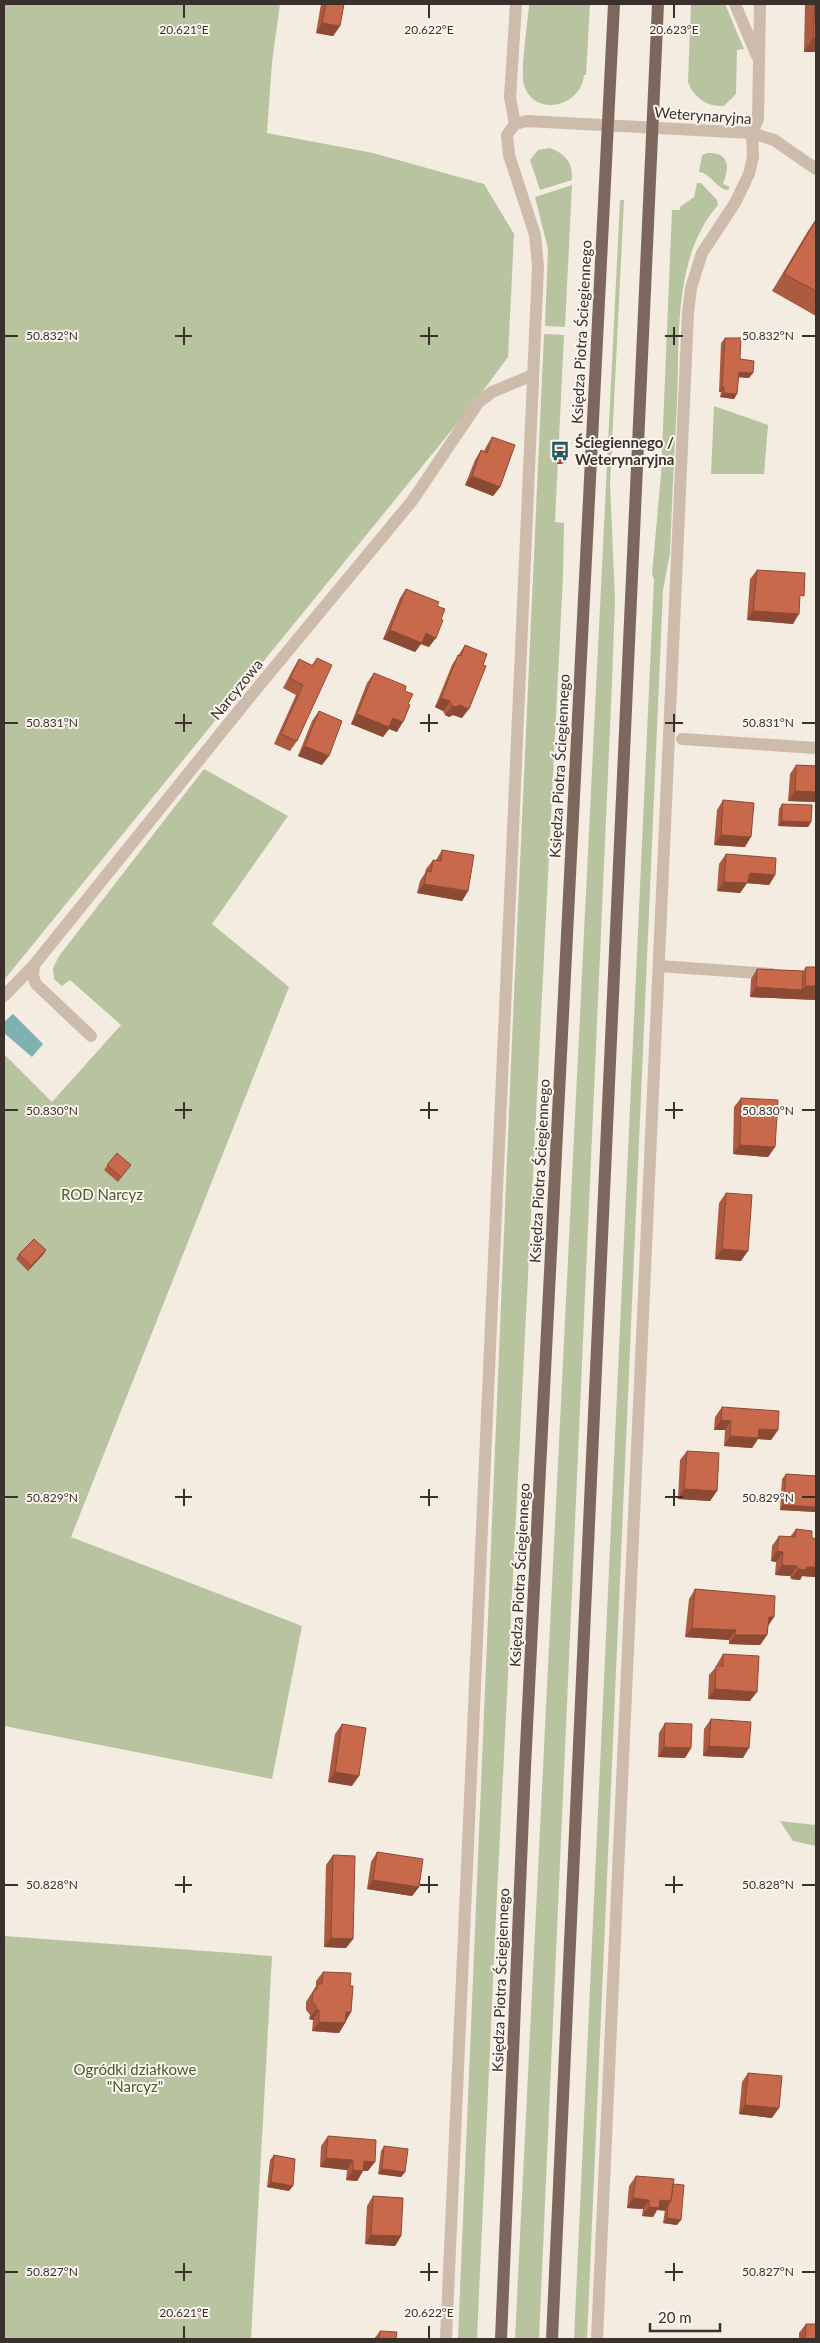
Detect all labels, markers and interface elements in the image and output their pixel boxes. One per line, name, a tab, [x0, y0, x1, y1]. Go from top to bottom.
text: 20.621°E	[159, 22, 209, 37]
text: 20.622°E	[404, 22, 454, 37]
text: 20.623°E	[649, 22, 699, 37]
street label: Weterynaryjna	[654, 103, 752, 127]
street label: Księdza Piotra Ściegiennego	[567, 240, 595, 424]
text: 50.832°N	[26, 328, 78, 343]
text: 50.832°N	[742, 328, 794, 343]
place label: Ściegiennego / Weterynaryjna	[575, 433, 674, 468]
bus stop icon: Ściegiennego / Weterynaryjna	[549, 440, 571, 462]
street label: Narcyzowa	[206, 655, 266, 723]
street label: Księdza Piotra Ściegiennego	[545, 674, 573, 858]
text: 50.831°N	[26, 715, 78, 730]
text: 50.831°N	[742, 715, 794, 730]
street label: Księdza Piotra Ściegiennego	[525, 1079, 553, 1263]
text: 50.830°N	[26, 1103, 78, 1118]
text: 50.830°N	[742, 1103, 794, 1118]
park label: ROD Narcyz	[61, 1185, 143, 1203]
street label: Księdza Piotra Ściegiennego	[505, 1483, 533, 1667]
text: 50.829°N	[26, 1490, 78, 1505]
text: 50.829°N	[742, 1490, 794, 1505]
text: 50.828°N	[26, 1877, 78, 1892]
text: 50.828°N	[742, 1877, 794, 1892]
street label: Księdza Piotra Ściegiennego	[488, 1888, 512, 2072]
park label: Ogródki działkowe "Narcyz"	[74, 2060, 196, 2095]
text: 50.827°N	[26, 2264, 78, 2279]
text: 50.827°N	[742, 2264, 794, 2279]
scale bar	[650, 2300, 720, 2332]
text: 20.621°E	[159, 2305, 209, 2320]
text: 20.622°E	[404, 2305, 454, 2320]
text: 20 m	[658, 2308, 692, 2326]

